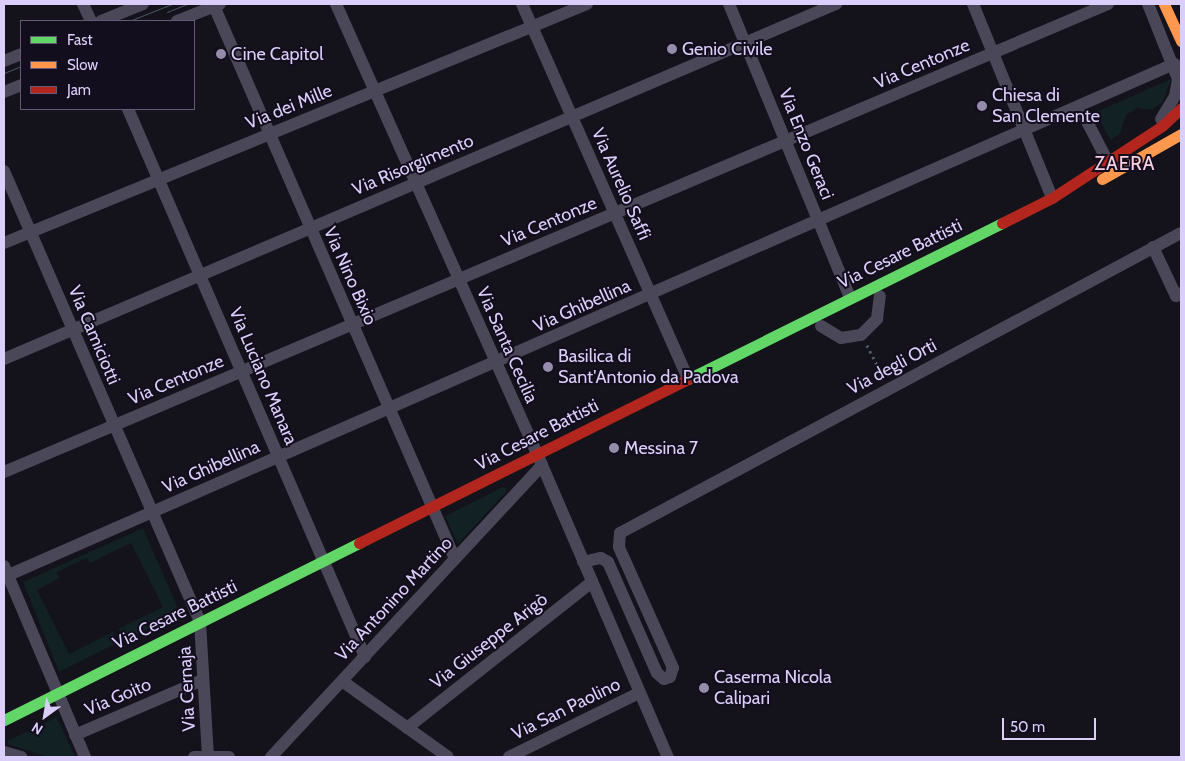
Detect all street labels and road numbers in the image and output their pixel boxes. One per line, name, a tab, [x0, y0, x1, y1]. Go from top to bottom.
street label: Via Centonze	[871, 34, 973, 94]
street label: Via dei Mille	[243, 80, 335, 134]
street label: Via Enzo Geraci	[774, 85, 838, 203]
street label: Via Aurelio Saffi	[587, 125, 655, 243]
street label: Via Risorgimento	[349, 130, 477, 200]
street label: Via Centonze	[498, 192, 600, 252]
street label: Via Cesare Battisti	[834, 215, 966, 293]
street label: Via Nino Bixio	[319, 224, 381, 328]
street label: Via Ghibellina	[530, 275, 634, 337]
street label: Via Camiciotti	[63, 282, 125, 388]
street label: Via Santa Cecilia	[472, 284, 542, 406]
street label: Via Luciano Manara	[224, 304, 302, 448]
street label: Via degli Orti	[844, 334, 940, 400]
street label: Via Centonze	[125, 350, 227, 410]
street label: Via Cesare Battisti	[472, 395, 602, 475]
street label: Via Ghibellina	[159, 436, 263, 498]
street label: Via Antonino Martino	[331, 532, 457, 666]
street label: Via Cesare Battisti	[109, 576, 241, 654]
street label: Via Giuseppe Arigò	[426, 588, 552, 694]
street label: Via Cernaja	[174, 646, 200, 732]
street label: Via Goito	[82, 673, 154, 721]
street label: Via San Paolino	[508, 673, 624, 745]

